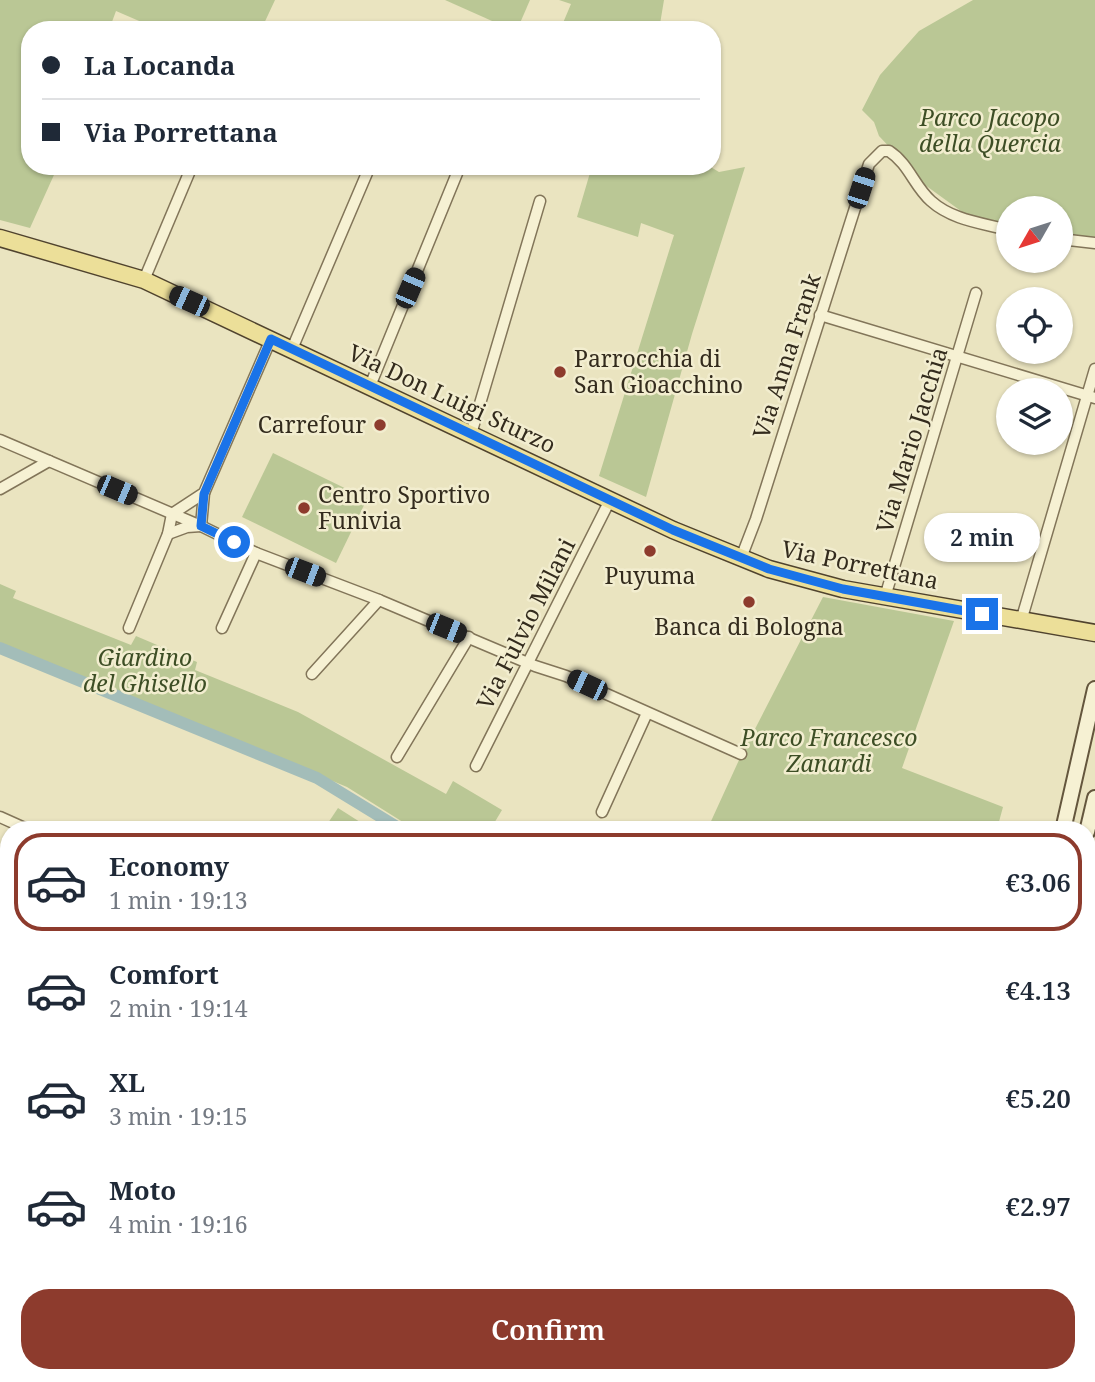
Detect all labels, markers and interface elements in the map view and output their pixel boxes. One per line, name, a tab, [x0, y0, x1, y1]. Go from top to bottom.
text: La Locanda	[84, 47, 235, 83]
park label: Parco Jacopo della Quercia	[919, 101, 1062, 159]
text: Via Porrettana	[84, 114, 278, 150]
car	[845, 165, 878, 211]
north arrow	[996, 196, 1073, 273]
map controls	[996, 196, 1073, 455]
car	[393, 265, 428, 311]
street label: Via Anna Frank	[744, 269, 828, 442]
car	[166, 283, 213, 319]
button: locate	[996, 287, 1073, 364]
street label: Via Don Luigi Sturzo	[343, 336, 561, 460]
place label: Parrocchia di San Gioacchino	[574, 342, 743, 400]
street label: Via Mario Jacchia	[868, 343, 954, 536]
marker: Parrocchia di San Gioacchino	[552, 364, 568, 380]
button: layers	[996, 378, 1073, 455]
place label: Carrefour	[258, 408, 366, 440]
marker: Carrefour	[372, 417, 388, 433]
car	[94, 472, 141, 508]
place label: Centro Sportivo Funivia	[318, 478, 490, 536]
marker: Centro Sportivo Funivia	[296, 500, 312, 516]
callout: 2 min	[924, 512, 1040, 562]
text: 2 min	[950, 521, 1014, 553]
route start	[218, 526, 250, 558]
street label: Via Fulvio Milani	[468, 532, 582, 715]
street label: Via Porrettana	[779, 532, 942, 596]
marker: Puyuma	[642, 543, 658, 559]
car	[282, 555, 329, 589]
place label: Puyuma	[605, 559, 695, 591]
marker: Banca di Bologna	[741, 594, 757, 610]
route end	[966, 598, 998, 630]
car	[423, 610, 470, 646]
place label: Banca di Bologna	[654, 610, 844, 642]
park label: Giardino del Ghisello	[83, 641, 207, 699]
car	[564, 667, 611, 703]
park label: Parco Francesco Zanardi	[740, 721, 917, 779]
text: Economy	[109, 848, 229, 884]
icon: car	[25, 851, 88, 914]
text: €3.06	[1005, 864, 1071, 900]
text: 1 min · 19:13	[109, 884, 247, 916]
text: Comfort	[109, 956, 219, 992]
icon: car	[25, 959, 88, 1022]
text: €4.13	[1005, 972, 1071, 1008]
text: 2 min · 19:14	[109, 992, 247, 1024]
text: XL	[109, 1064, 145, 1100]
icon: car	[25, 1067, 88, 1130]
text: €5.20	[1005, 1080, 1071, 1116]
text: 3 min · 19:15	[109, 1100, 247, 1132]
text: Moto	[109, 1172, 176, 1208]
icon: car	[25, 1175, 88, 1238]
text: €2.97	[1005, 1188, 1071, 1224]
text: 4 min · 19:16	[109, 1208, 247, 1240]
button: Confirm	[21, 1289, 1075, 1369]

